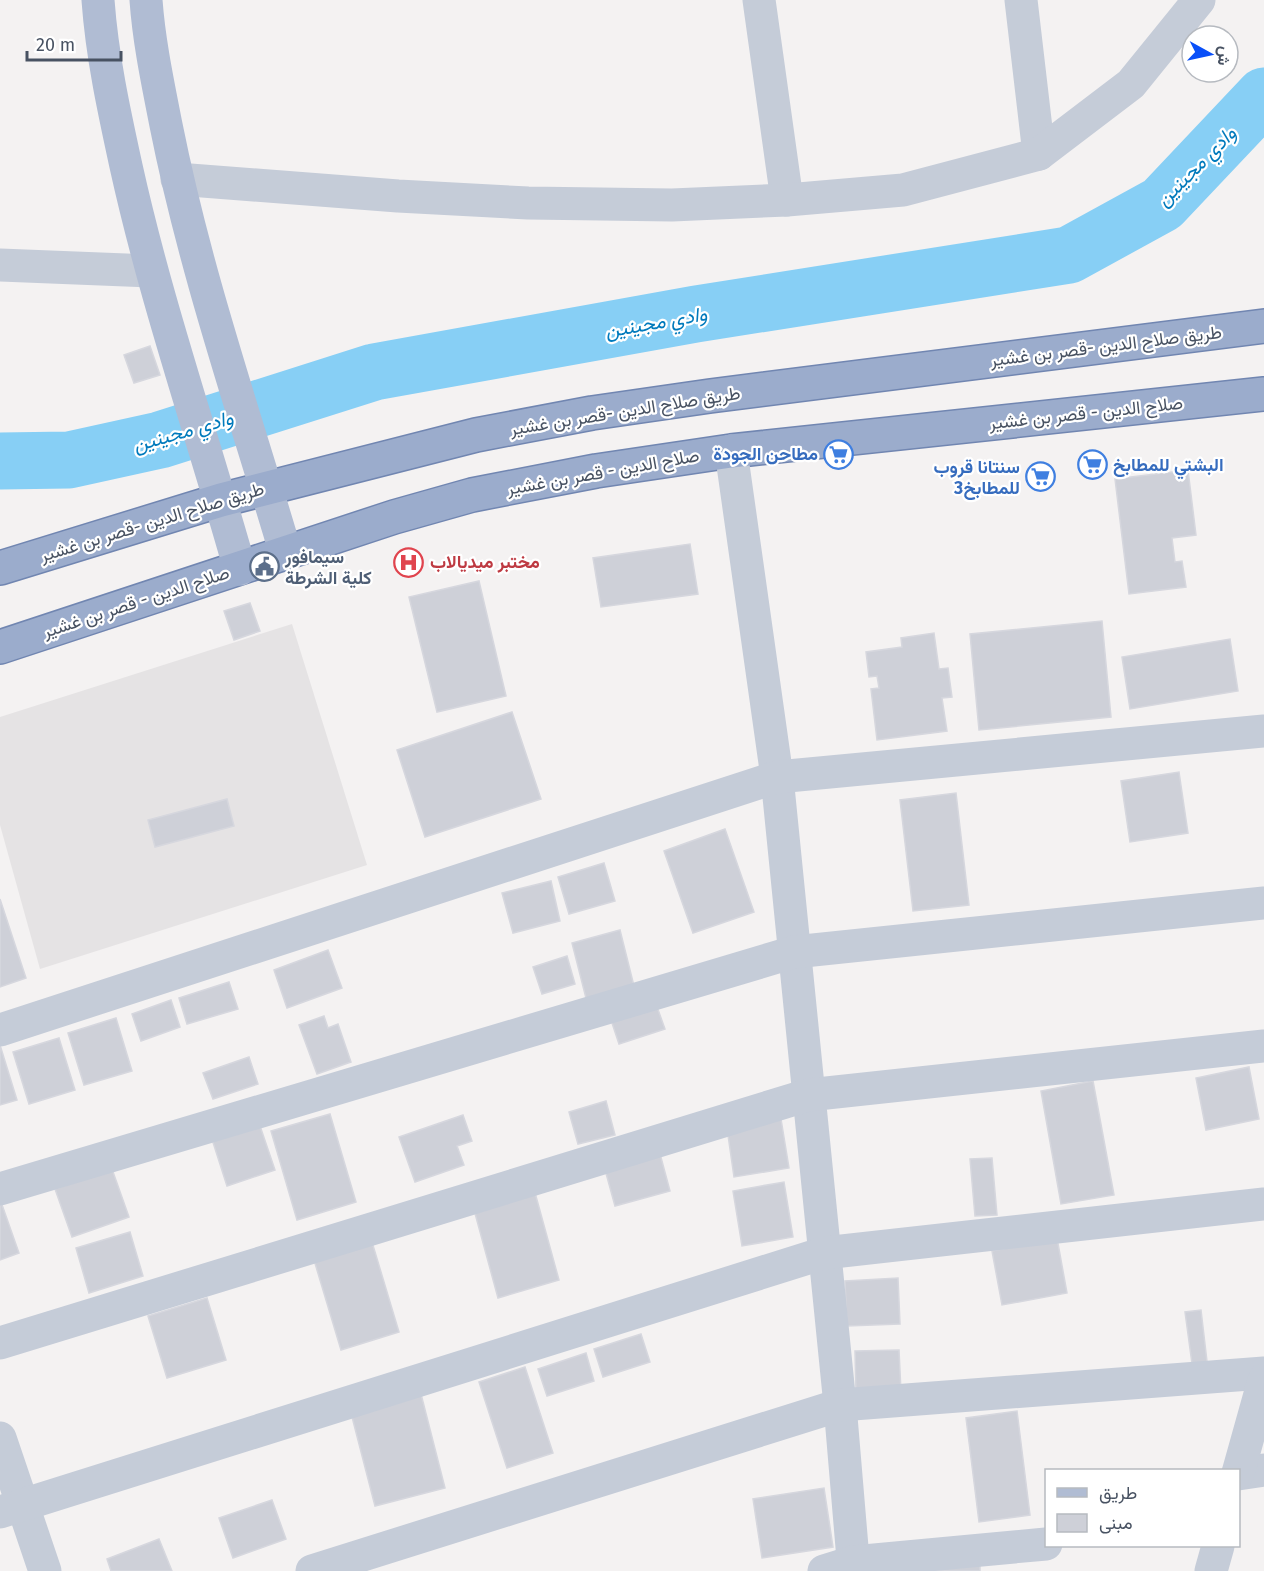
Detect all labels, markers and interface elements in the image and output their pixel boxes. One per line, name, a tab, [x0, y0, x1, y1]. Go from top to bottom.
scale bar	[27, 24, 122, 62]
north arrow	[1180, 24, 1240, 84]
text: 20 m	[36, 34, 75, 56]
text: ش	[1214, 45, 1235, 67]
water label: وادي مجينين	[1151, 121, 1244, 214]
water label: وادي مجينين	[603, 301, 710, 347]
street label: طريق صلاح الدين -قصر بن غشير	[988, 321, 1223, 372]
street label: طريق صلاح الدين -قصر بن غشير	[507, 382, 742, 441]
street label: صلاح الدين - قصر بن غشير	[987, 392, 1184, 435]
water label: وادي مجينين	[130, 405, 237, 461]
supermarket icon: مطاحن الجودة	[823, 438, 855, 470]
place label: مطاحن الجودة	[713, 443, 818, 465]
street label: صلاح الدين - قصر بن غشير	[504, 444, 701, 501]
supermarket icon: البشتي للمطابخ	[1076, 449, 1108, 481]
place label: البشتي للمطابخ	[1113, 454, 1224, 480]
place label: سنتانا قروب 3للمطابخ	[933, 456, 1020, 500]
supermarket icon: سنتانا قروب 3للمطابخ	[1025, 461, 1057, 493]
street label: طريق صلاح الدين -قصر بن غشير	[36, 477, 267, 568]
place label: سيمافور كلية الشرطة	[284, 546, 372, 589]
hospital icon: مختبر ميديالاب	[393, 546, 425, 578]
public building icon: سيمافور كلية الشرطة	[248, 551, 280, 583]
place label: مختبر ميديالاب	[430, 551, 540, 573]
street label: صلاح الدين - قصر بن غشير	[39, 561, 232, 644]
legend	[1045, 1469, 1240, 1547]
text: طريق	[1099, 1482, 1137, 1504]
text: مبنى	[1099, 1512, 1133, 1534]

